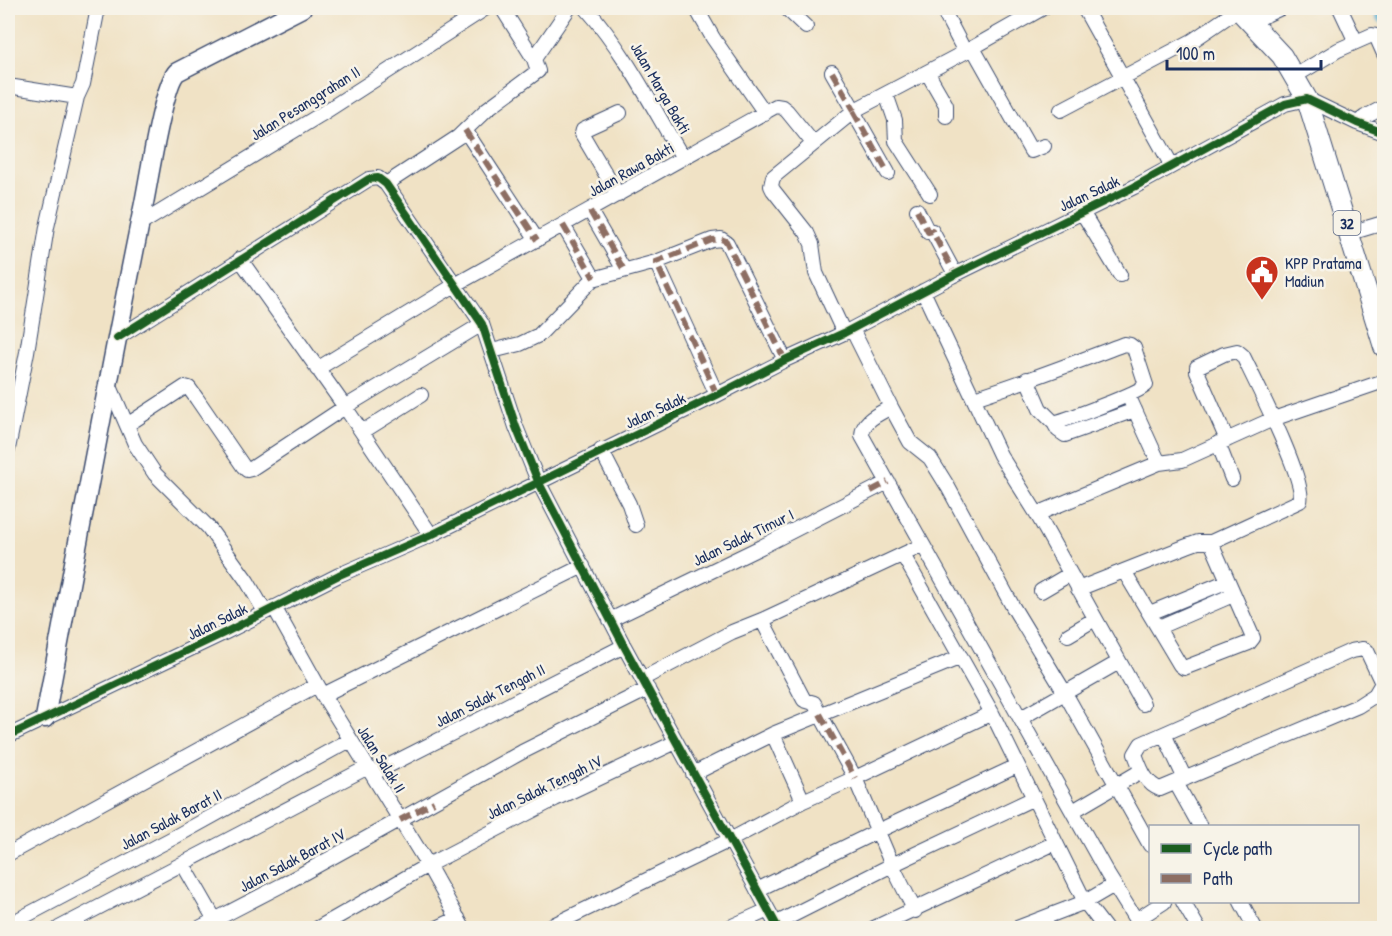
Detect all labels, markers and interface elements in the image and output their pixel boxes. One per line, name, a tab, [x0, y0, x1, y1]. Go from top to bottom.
scale bar	[1167, 33, 1322, 71]
street label: Jalan Marga Bakti	[626, 38, 696, 138]
text: 100 m	[1176, 41, 1215, 66]
street label: Jalan Pesanggrahan II	[246, 60, 364, 146]
street label: Jalan Rawa Bakti	[584, 136, 678, 202]
street label: Jalan Salak	[1055, 169, 1123, 217]
road number: 32	[1334, 211, 1360, 235]
place label: KPP Pratama Madiun	[1285, 252, 1362, 292]
public building icon: KPP Pratama Madiun	[1244, 254, 1280, 301]
street label: Jalan Salak	[621, 386, 689, 434]
street label: Jalan Salak Timur I	[689, 503, 797, 571]
street label: Jalan Salak	[183, 597, 251, 645]
street label: Jalan Salak Tengah II	[431, 658, 549, 732]
street label: Jalan Salak II	[353, 721, 411, 797]
street label: Jalan Salak Tengah IV	[483, 750, 605, 824]
street label: Jalan Salak Barat II	[117, 783, 225, 855]
street label: Jalan Salak Barat IV	[235, 823, 349, 897]
legend	[1149, 825, 1359, 903]
text: Cycle path	[1203, 836, 1273, 861]
text: Path	[1203, 866, 1233, 891]

